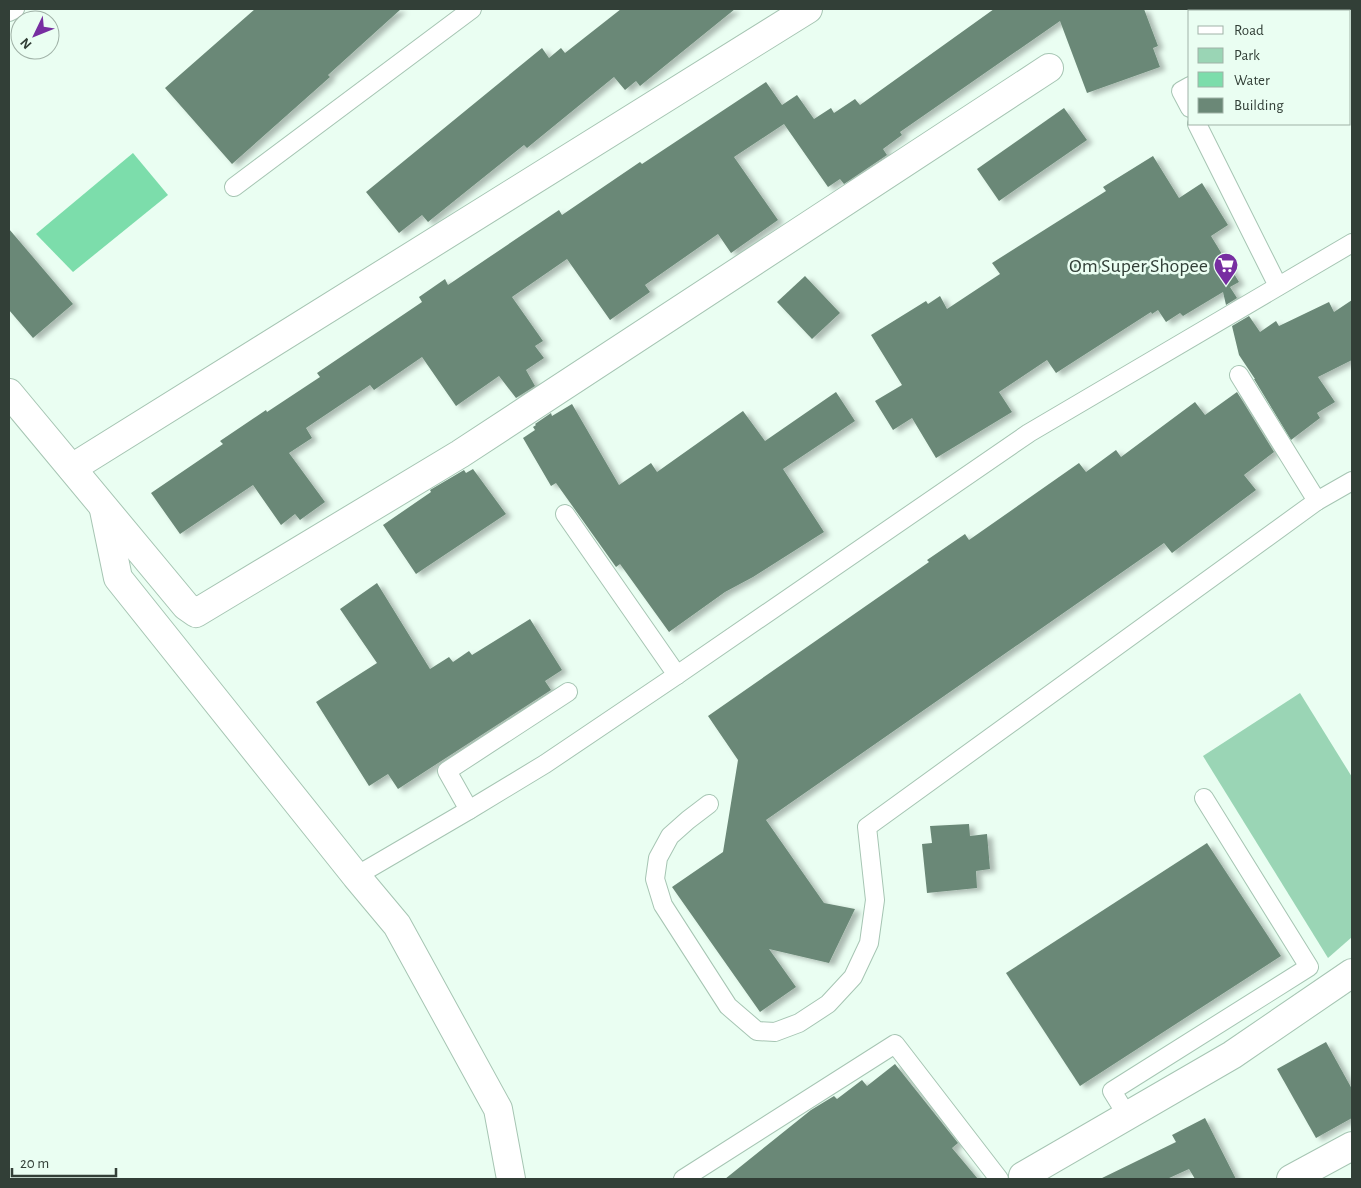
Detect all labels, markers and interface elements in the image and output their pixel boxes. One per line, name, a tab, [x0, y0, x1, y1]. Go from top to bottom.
north arrow	[10, 10, 60, 60]
legend	[1188, 10, 1351, 125]
text: Road	[1234, 23, 1264, 38]
text: N	[18, 35, 35, 52]
text: Park	[1234, 48, 1260, 63]
text: Water	[1234, 73, 1270, 88]
text: Building	[1234, 98, 1284, 113]
supermarket icon: Om Super Shopee	[1213, 252, 1239, 286]
place label: Om Super Shopee	[1069, 256, 1208, 276]
scale bar	[12, 1146, 116, 1178]
text: 20 m	[20, 1156, 49, 1171]

